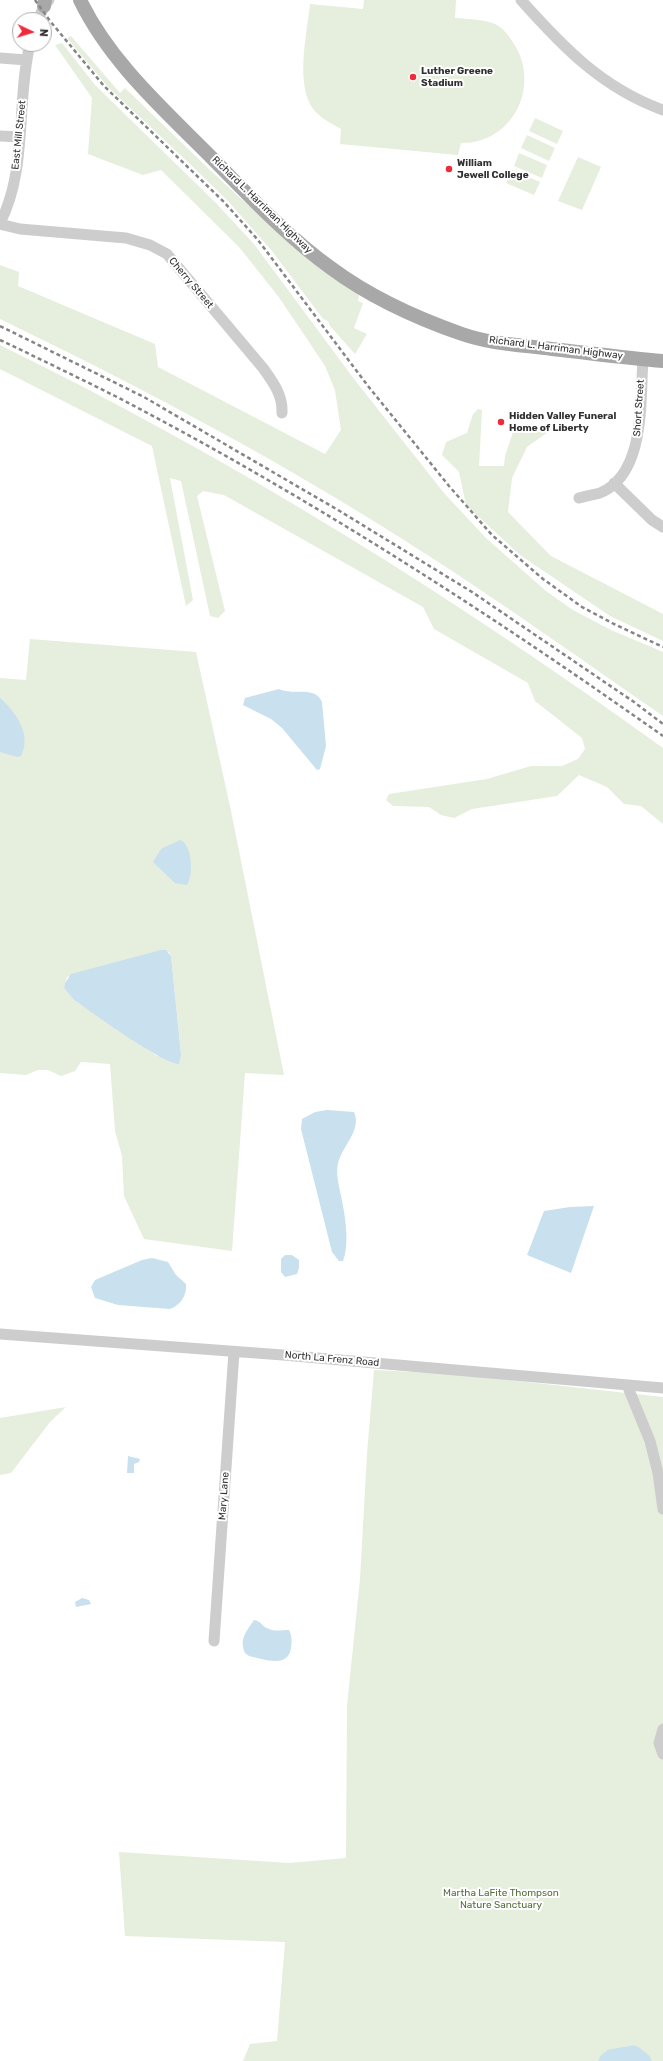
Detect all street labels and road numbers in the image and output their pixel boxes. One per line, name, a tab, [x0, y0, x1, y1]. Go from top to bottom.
street label: East Mill Street	[9, 100, 29, 170]
street label: Richard L. Harriman Highway	[209, 154, 315, 256]
street label: Cherry Street	[166, 255, 216, 311]
street label: Richard L. Harriman Highway	[488, 334, 624, 362]
street label: Short Street	[631, 379, 647, 437]
street label: North La Frenz Road	[284, 1349, 380, 1369]
street label: Mary Lane	[216, 1472, 232, 1520]

